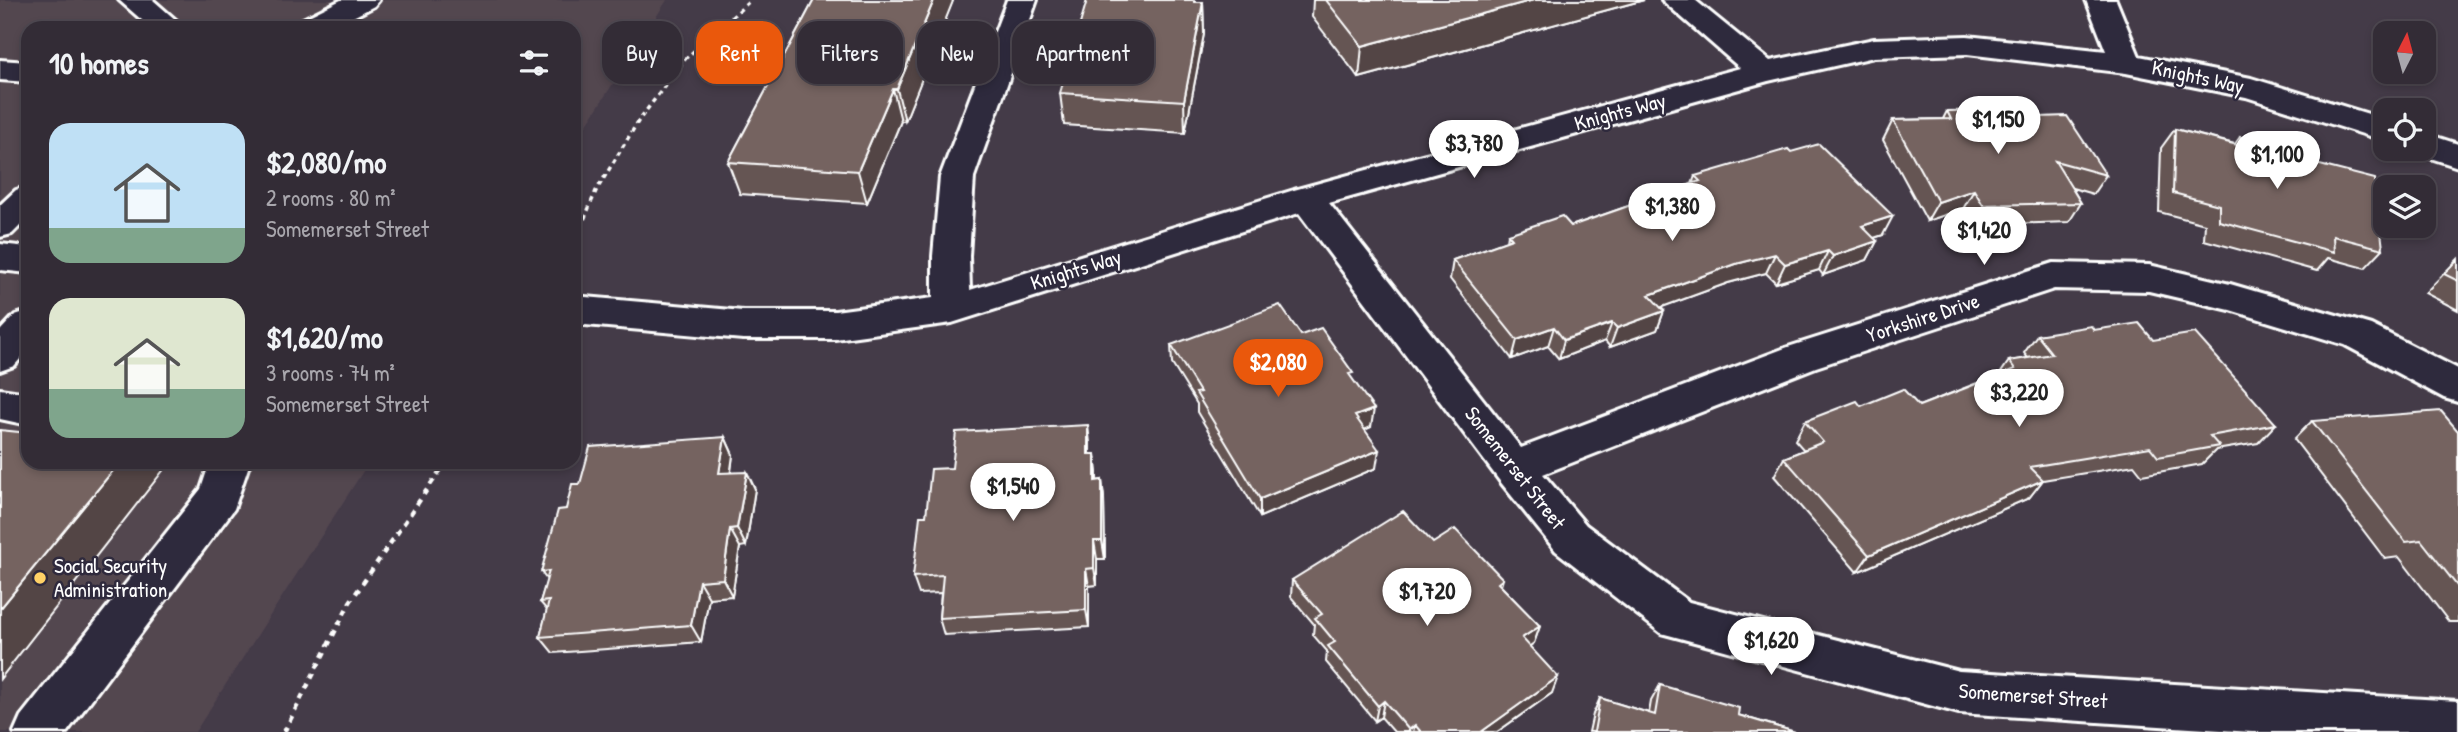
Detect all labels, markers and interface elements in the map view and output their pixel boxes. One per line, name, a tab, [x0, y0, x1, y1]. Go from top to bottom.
chip: Buy	[602, 21, 682, 84]
chip: Rent	[696, 21, 783, 84]
chip: Filters	[797, 21, 903, 84]
chip: New	[917, 21, 998, 84]
chip: Apartment	[1012, 21, 1154, 84]
north arrow	[2373, 21, 2436, 84]
map controls	[2373, 21, 2436, 238]
text: 10 homes	[49, 43, 149, 83]
icon: filters	[515, 44, 553, 82]
street label: Knights Way	[2149, 53, 2247, 100]
street label: Knights Way	[1571, 85, 1669, 138]
pin: $1,150	[1941, 96, 2055, 156]
button: locate	[2373, 98, 2436, 161]
text: $1,150	[1971, 103, 2025, 134]
pin: $3,780	[1417, 120, 1531, 180]
text: $3,780	[1445, 127, 1503, 158]
pin: $1,100	[2220, 132, 2334, 191]
text: $1,100	[2250, 138, 2304, 169]
text: $2,080/mo	[266, 142, 386, 182]
icon: home	[105, 151, 189, 235]
button: layers	[2373, 175, 2436, 238]
text: 2 rooms · 80 m²	[266, 182, 396, 213]
pin: $1,380	[1615, 184, 1729, 243]
text: $1,380	[1644, 190, 1700, 221]
pin: $1,420	[1927, 208, 2041, 267]
text: Somemerset Street	[266, 213, 429, 244]
text: $1,420	[1957, 214, 2011, 245]
street label: Knights Way	[1027, 242, 1125, 297]
street label: Yorkshire Drive	[1863, 286, 1983, 349]
text: $1,620/mo	[266, 317, 383, 357]
icon: home	[105, 326, 189, 410]
pin: $2,080	[1221, 340, 1335, 399]
text: $2,080	[1249, 346, 1307, 377]
text: 3 rooms · 74 m²	[266, 357, 395, 388]
pin: $3,220	[1962, 370, 2076, 429]
text: $3,220	[1990, 376, 2048, 407]
text: Somemerset Street	[266, 388, 429, 419]
street label: Somemerset Street	[1458, 400, 1573, 536]
pin: $1,540	[956, 463, 1070, 523]
text: $1,540	[986, 470, 1040, 501]
place label: Social Security Administration	[54, 551, 167, 604]
pin: $1,720	[1370, 568, 1484, 628]
marker: Social Security Administration	[32, 570, 48, 586]
text: $1,720	[1398, 575, 1456, 606]
pin: $1,620	[1714, 618, 1828, 677]
text: $1,620	[1744, 624, 1798, 655]
street label: Somemerset Street	[1958, 676, 2109, 715]

